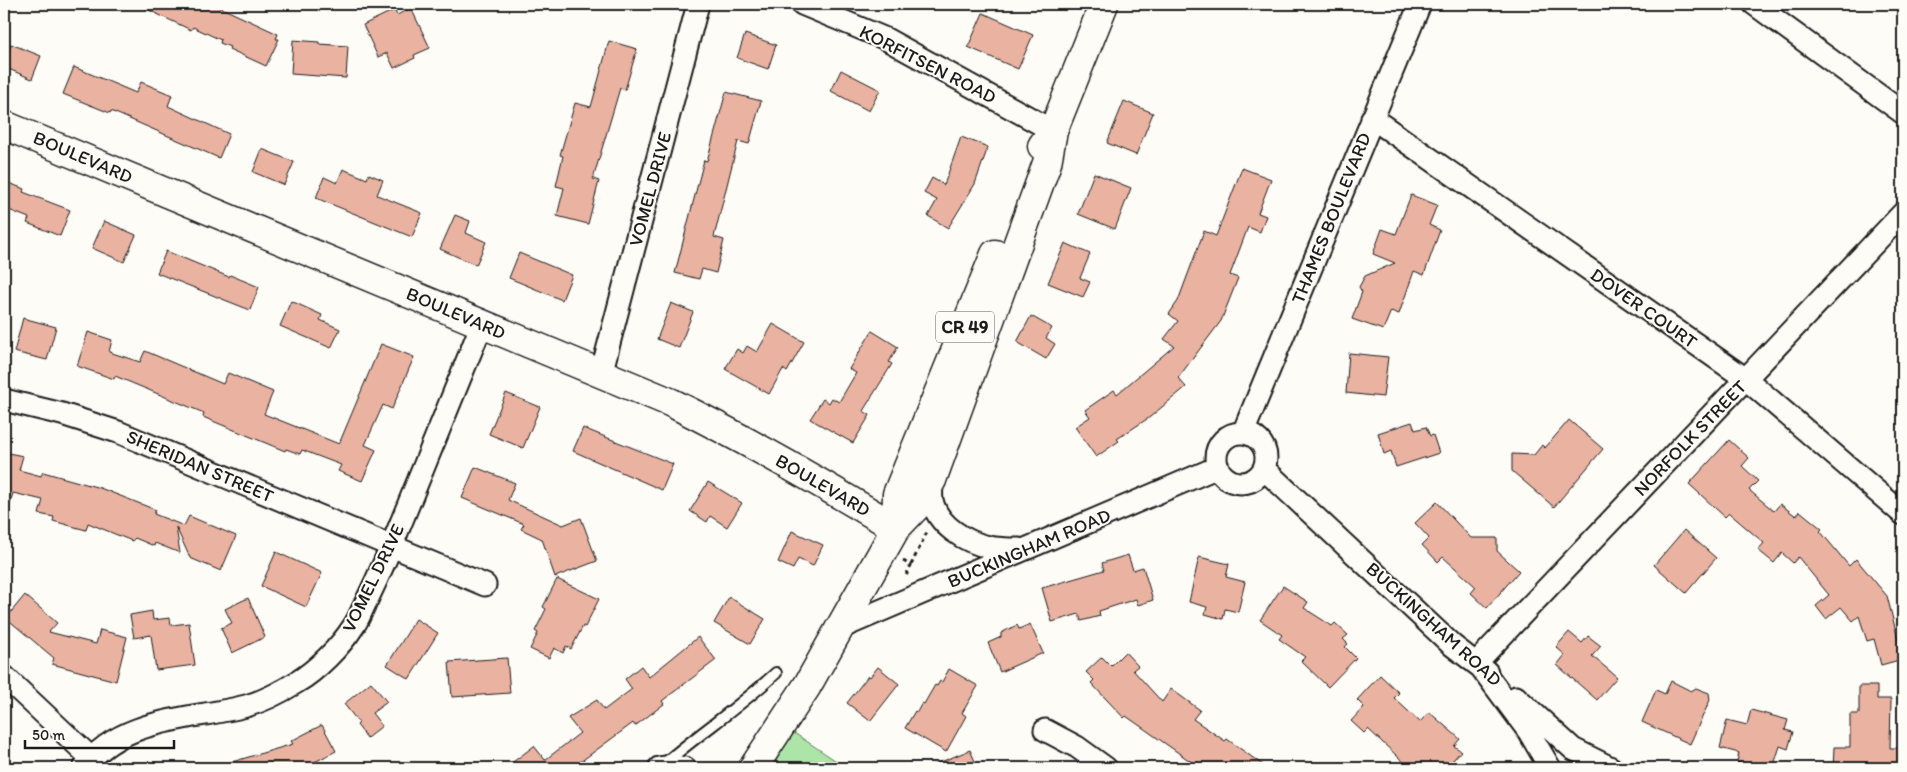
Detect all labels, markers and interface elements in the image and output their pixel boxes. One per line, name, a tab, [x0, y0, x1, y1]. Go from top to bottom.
street label: KORFITSEN ROAD	[856, 20, 1000, 108]
street label: BOULEVARD	[30, 126, 136, 188]
street label: VOMEL DRIVE	[624, 129, 676, 249]
street label: THAMES BOULEVARD	[1286, 129, 1376, 307]
street label: DOVER COURT	[1586, 263, 1702, 354]
street label: BOULEVARD	[403, 282, 509, 344]
road number: CR 49	[936, 312, 994, 342]
street label: NORFOLK STREET	[1629, 375, 1751, 501]
street label: SHERIDAN STREET	[123, 425, 277, 508]
street label: BOULEVARD	[772, 449, 874, 521]
street label: BUCKINGHAM ROAD	[944, 503, 1114, 593]
street label: VOMEL DRIVE	[337, 520, 409, 636]
street label: BUCKINGHAM ROAD	[1361, 557, 1507, 691]
scale bar	[25, 717, 174, 749]
text: 50 m	[32, 726, 65, 744]

